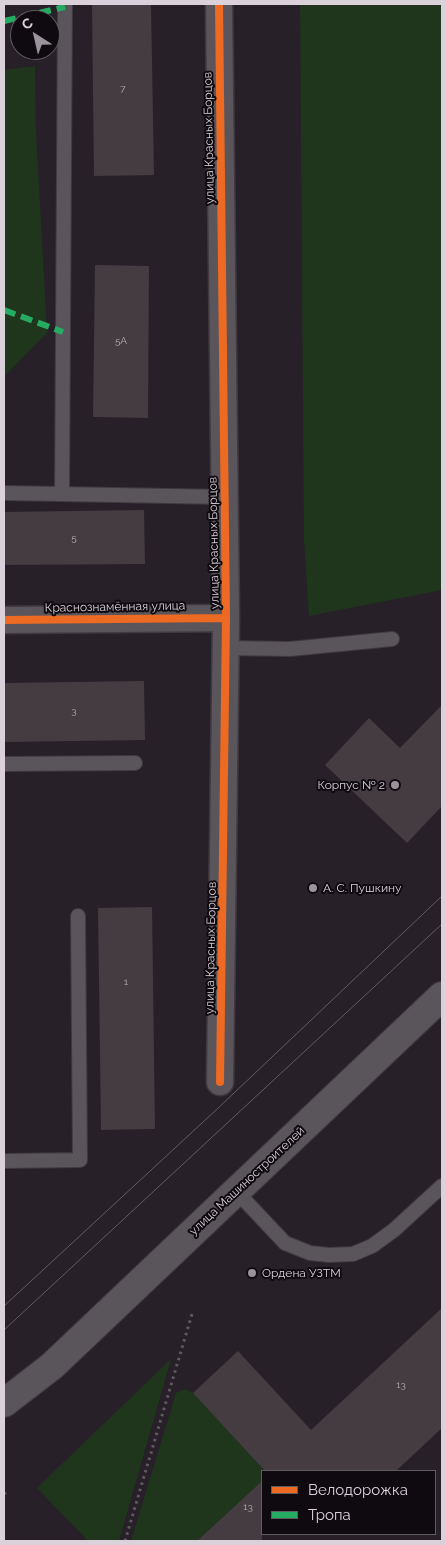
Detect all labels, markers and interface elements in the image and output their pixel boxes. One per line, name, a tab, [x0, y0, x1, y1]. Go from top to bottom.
north arrow	[10, 10, 60, 60]
text: С	[18, 14, 35, 33]
street label: улица Красных Борцов	[201, 72, 217, 204]
house number: 7	[120, 83, 126, 95]
house number: 5А	[115, 335, 127, 347]
street label: улица Красных Борцов	[206, 477, 222, 609]
house number: 5	[71, 532, 77, 544]
street label: Краснознамённая улица	[45, 599, 185, 615]
house number: 3	[71, 705, 77, 717]
place label: Корпус № 2	[317, 778, 385, 792]
marker: Корпус № 2	[389, 779, 401, 791]
place label: А. С. Пушкину	[323, 881, 401, 895]
street label: улица Красных Борцов	[203, 882, 219, 1014]
marker: А. С. Пушкину	[307, 882, 319, 894]
house number: 1	[124, 976, 128, 988]
street label: улица Машиностроителей	[186, 1124, 308, 1238]
place label: Ордена УЗТМ	[262, 1266, 341, 1280]
marker: Ордена УЗТМ	[246, 1267, 258, 1279]
house number: 13	[396, 1379, 406, 1391]
legend	[261, 1470, 436, 1535]
text: Велодорожка	[308, 1481, 408, 1499]
house number: 13	[243, 1501, 253, 1513]
text: Тропа	[308, 1506, 351, 1524]

